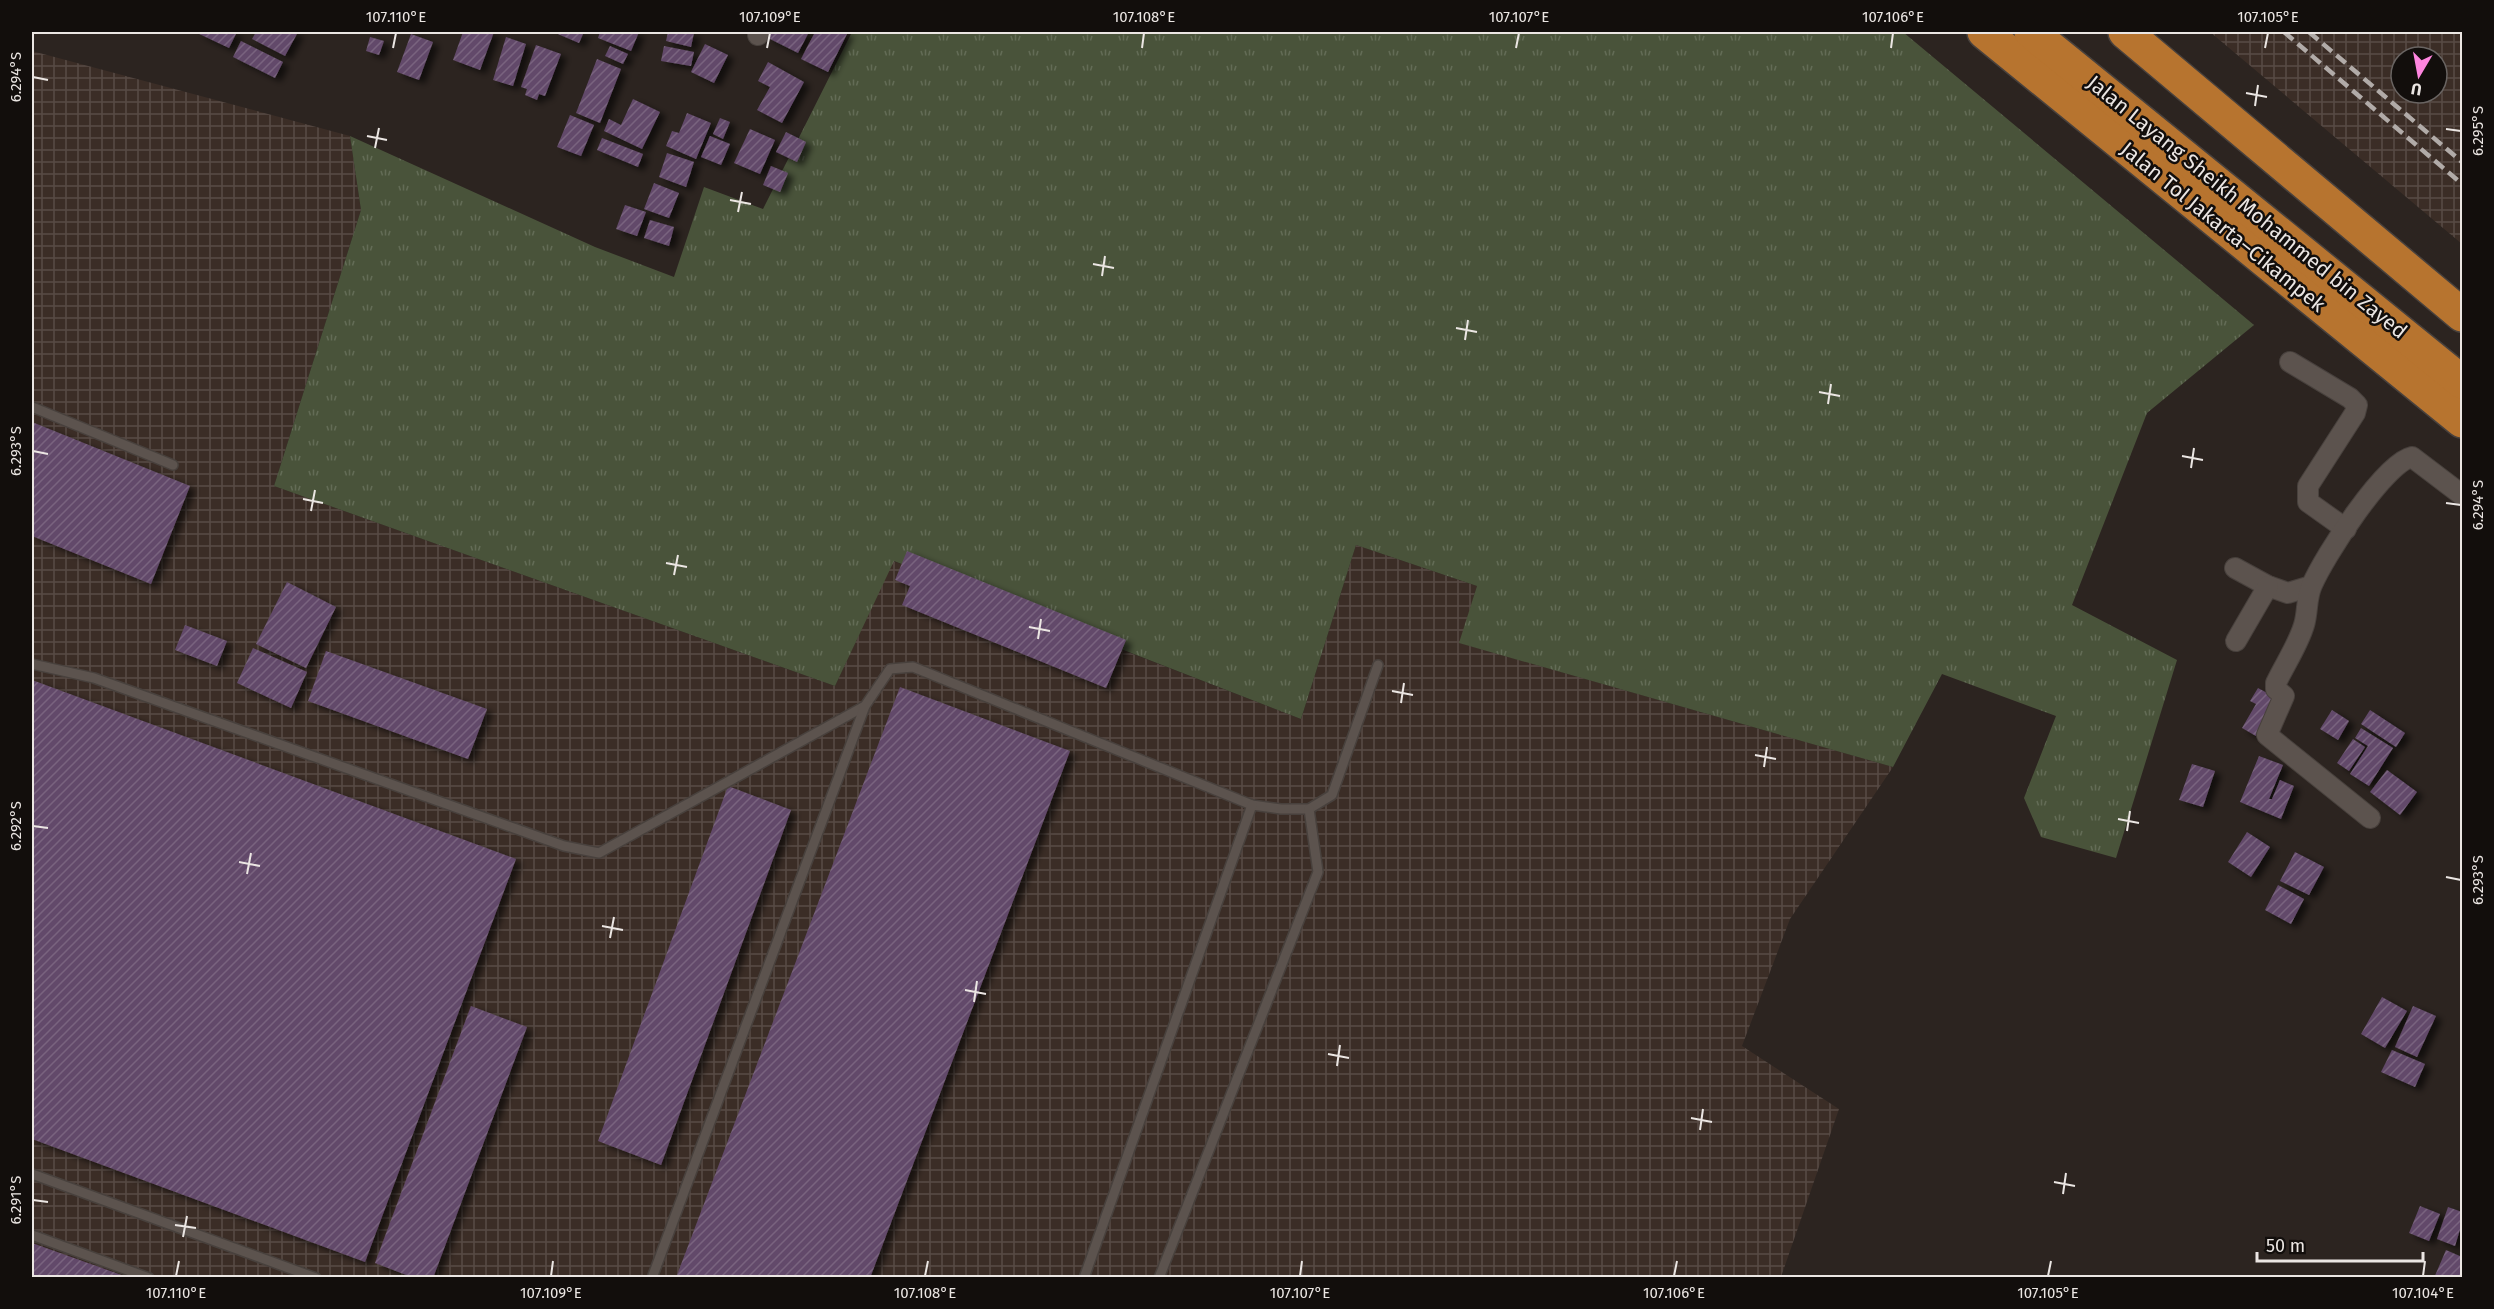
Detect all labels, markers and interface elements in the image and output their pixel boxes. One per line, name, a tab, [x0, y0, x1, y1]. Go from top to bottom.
text: 107.110°E	[366, 8, 426, 26]
text: 107.109°E	[739, 8, 801, 26]
text: 107.108°E	[1113, 8, 1175, 26]
text: 107.107°E	[1489, 8, 1549, 26]
text: 107.106°E	[1862, 8, 1924, 26]
text: 107.105°E	[2237, 8, 2299, 26]
north arrow	[2389, 45, 2449, 105]
text: 6.294°S	[7, 52, 25, 102]
street label: Jalan Layang Sheikh Mohammed bin Zayed	[2082, 70, 2412, 344]
text: U	[2410, 79, 2423, 100]
text: 6.295°S	[2469, 106, 2487, 156]
street label: Jalan Tol Jakarta–Cikampek	[2115, 136, 2331, 318]
text: 6.293°S	[7, 426, 25, 476]
text: 6.294°S	[2469, 480, 2487, 530]
text: 6.292°S	[7, 801, 25, 851]
text: 6.293°S	[2469, 855, 2487, 905]
text: 6.291°S	[7, 1176, 25, 1224]
scale bar	[2257, 1225, 2424, 1263]
text: 50 m	[2266, 1235, 2305, 1257]
text: 107.110°E	[146, 1284, 206, 1302]
text: 107.109°E	[520, 1284, 582, 1302]
text: 107.108°E	[894, 1284, 956, 1302]
text: 107.107°E	[1270, 1284, 1330, 1302]
text: 107.106°E	[1643, 1284, 1705, 1302]
text: 107.105°E	[2017, 1284, 2079, 1302]
text: 107.104°E	[2392, 1284, 2454, 1302]

